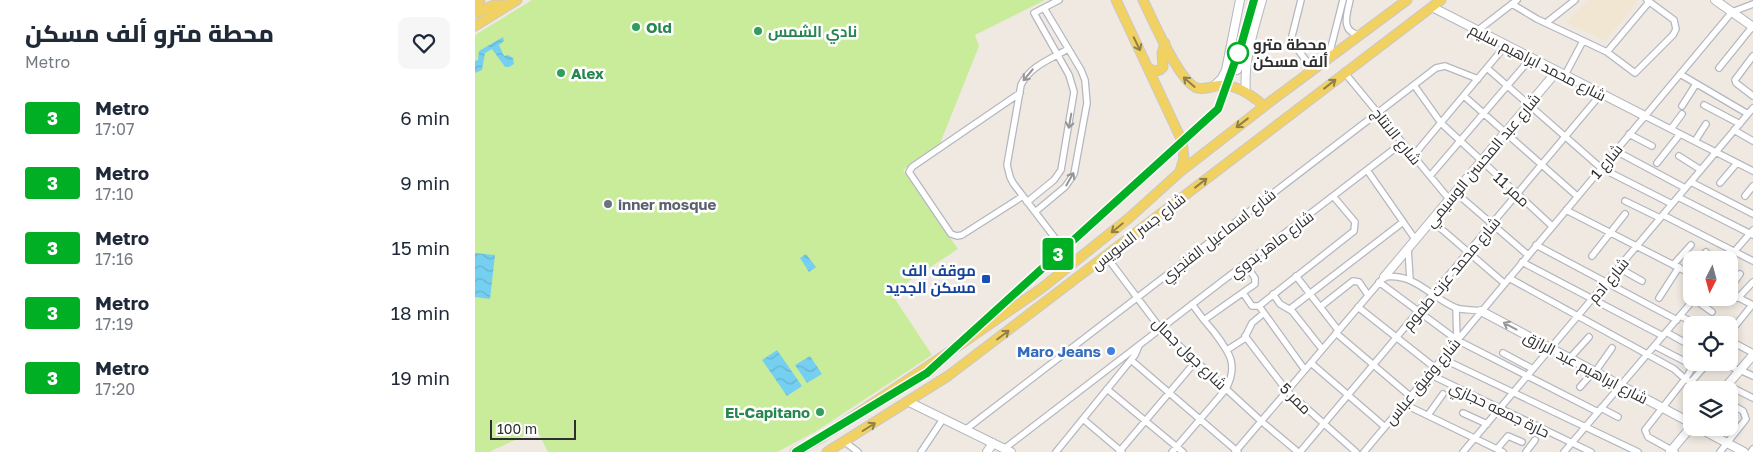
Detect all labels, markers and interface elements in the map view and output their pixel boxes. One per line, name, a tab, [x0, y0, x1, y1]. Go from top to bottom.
button: heart	[398, 17, 450, 69]
text: محطة مترو ألف مسكن	[25, 18, 274, 47]
place label: Old	[646, 18, 672, 36]
street label: شارع محمد ابراهيم سليم	[1465, 20, 1609, 107]
marker: Old	[630, 21, 642, 33]
place label: نادي الشمس	[768, 22, 857, 44]
marker: نادي الشمس	[752, 25, 764, 37]
place label: محطة مترو ألف مسكن	[1253, 35, 1328, 71]
one-way arrow	[1133, 36, 1142, 51]
marker: محطة مترو ألف مسكن	[1227, 42, 1249, 64]
text: Metro	[25, 52, 70, 72]
place label: Alex	[571, 64, 604, 82]
marker: Alex	[555, 67, 567, 79]
one-way arrow	[1023, 69, 1034, 82]
one-way arrow	[1183, 76, 1196, 87]
one-way arrow	[1323, 78, 1336, 89]
street label: شارع عبد المحسن الوسيمي	[1421, 89, 1546, 233]
text: Metro	[95, 96, 149, 119]
street label: شارع الانتاج	[1366, 104, 1425, 170]
text: 6 min	[400, 106, 450, 129]
text: 3	[47, 107, 58, 129]
one-way arrow	[1065, 113, 1074, 129]
one-way arrow	[1236, 118, 1249, 129]
text: 17:07	[95, 119, 134, 139]
street label: شارع 1	[1586, 140, 1628, 184]
text: Metro	[95, 161, 149, 184]
street label: ممر 11	[1490, 168, 1534, 211]
text: 9 min	[400, 171, 450, 194]
one-way arrow	[1065, 171, 1075, 186]
text: 3	[47, 172, 58, 194]
one-way arrow	[1194, 177, 1207, 188]
text: 17:10	[95, 184, 134, 204]
street label: شارع اسماعيل الفنجري	[1157, 185, 1281, 288]
street label: شارع جسر السويس	[1087, 189, 1190, 276]
place label: inner mosque	[618, 195, 716, 213]
marker: inner mosque	[602, 198, 614, 210]
street label: شارع ماهر بدوي	[1225, 207, 1319, 285]
street label: شارع محمد عزت طموم	[1399, 213, 1506, 335]
one-way arrow	[1111, 222, 1124, 233]
text: Metro	[95, 226, 149, 249]
text: 15 min	[391, 236, 450, 259]
text: 3	[47, 237, 58, 259]
line badge: 3	[1042, 238, 1074, 270]
text: 3	[1053, 243, 1063, 265]
text: 17:16	[95, 249, 133, 269]
north arrow	[1683, 251, 1737, 306]
map controls	[1683, 251, 1738, 436]
street label: شارع ادم	[1584, 254, 1634, 308]
place label: موقف الف مسكن الجديد	[886, 261, 976, 297]
marker: موقف الف مسكن الجديد	[980, 273, 992, 285]
text: Metro	[95, 291, 149, 314]
text: 18 min	[391, 301, 450, 324]
text: 3	[47, 302, 58, 324]
street label: شارع جول جمال	[1147, 313, 1231, 395]
text: 17:19	[95, 314, 133, 334]
button: locate	[1683, 316, 1738, 371]
one-way arrow	[1502, 321, 1517, 331]
street label: شارع ابراهيم عبد الرازق	[1519, 327, 1651, 410]
one-way arrow	[996, 329, 1009, 340]
street label: شارع وفيق عباس	[1381, 334, 1466, 430]
place label: Maro Jeans	[1017, 342, 1101, 360]
marker: Maro Jeans	[1105, 345, 1117, 357]
text: Metro	[95, 356, 149, 379]
text: 19 min	[391, 366, 450, 389]
text: 3	[47, 367, 58, 389]
street label: حارة جمعه حجازي	[1445, 377, 1553, 445]
text: 17:20	[95, 379, 135, 399]
street label: ممر 5	[1276, 379, 1315, 418]
button: layers	[1683, 381, 1738, 436]
place label: El-Capitano	[725, 403, 810, 421]
marker: El-Capitano	[814, 406, 826, 418]
scale bar	[490, 417, 576, 440]
text: 100 m	[497, 420, 537, 437]
one-way arrow	[862, 421, 876, 432]

